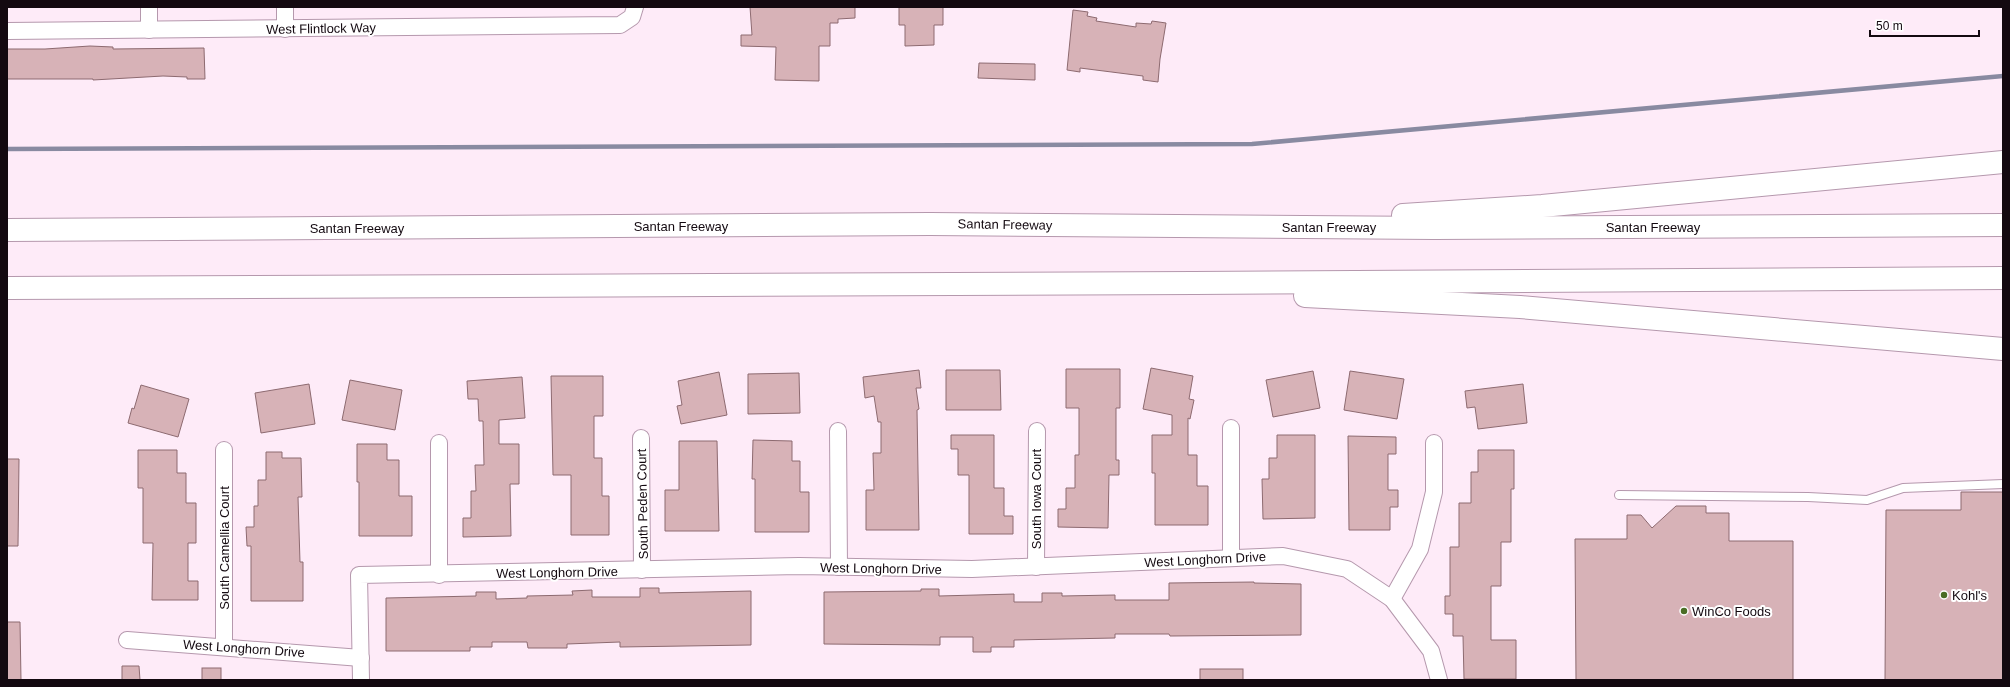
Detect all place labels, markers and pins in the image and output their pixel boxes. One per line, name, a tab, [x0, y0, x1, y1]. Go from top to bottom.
place label: Kohl's	[1952, 588, 1988, 603]
marker: Kohl's	[1939, 590, 1949, 600]
place label: WinCo Foods	[1692, 604, 1771, 619]
marker: WinCo Foods	[1679, 606, 1689, 616]

